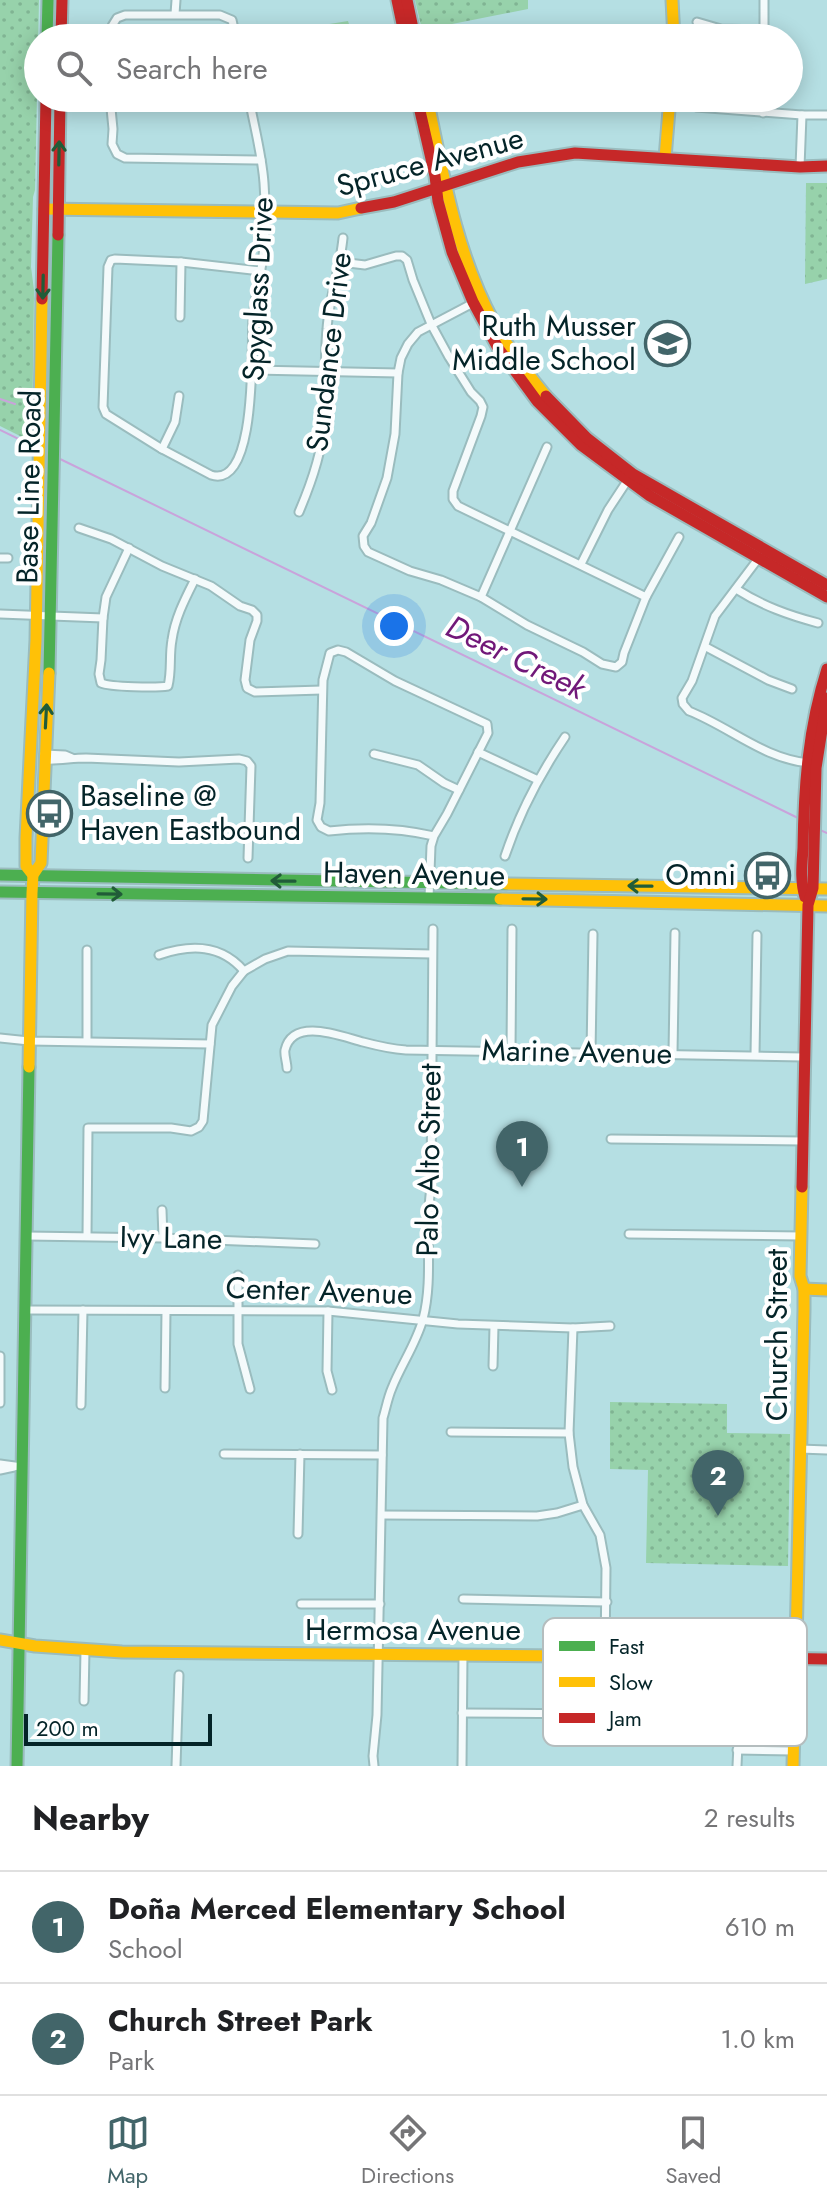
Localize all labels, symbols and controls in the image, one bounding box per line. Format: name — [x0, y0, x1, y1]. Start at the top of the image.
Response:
search box — [24, 24, 803, 112]
icon: search — [52, 46, 96, 90]
text: Search here — [116, 47, 268, 90]
street label: Spruce Avenue — [332, 116, 528, 207]
one-way arrow — [51, 140, 67, 167]
street label: Spyglass Drive — [231, 196, 284, 382]
street label: Sundance Drive — [295, 250, 362, 454]
one-way arrow — [35, 273, 50, 300]
place label: Ruth Musser Middle School — [452, 304, 637, 381]
school or university icon: Ruth Musser Middle School — [643, 319, 691, 367]
street label: Base Line Road — [5, 390, 52, 584]
water label: Deer Creek — [438, 603, 595, 711]
your location — [374, 606, 414, 646]
one-way arrow — [39, 703, 54, 730]
place label: Baseline @ Haven Eastbound — [80, 774, 301, 851]
bus stop icon: Baseline @ Haven Eastbound — [25, 789, 73, 837]
street label: Haven Avenue — [323, 850, 505, 897]
bus stop icon: Omni — [743, 851, 791, 899]
place label: Omni — [665, 853, 736, 896]
one-way arrow — [270, 873, 297, 889]
one-way arrow — [627, 879, 654, 894]
one-way arrow — [96, 886, 123, 902]
one-way arrow — [521, 892, 548, 907]
street label: Marine Avenue — [481, 1028, 673, 1075]
street label: Palo Alto Street — [405, 1062, 452, 1257]
pin: 1 — [496, 1121, 548, 1187]
street label: Ivy Lane — [119, 1215, 223, 1260]
street label: Church Street — [755, 1248, 798, 1421]
street label: Center Avenue — [225, 1266, 413, 1315]
pin: 2 — [692, 1450, 744, 1516]
street label: Hermosa Avenue — [305, 1608, 521, 1651]
legend — [543, 1618, 807, 1746]
text: Fast — [609, 1630, 645, 1662]
text: Slow — [609, 1666, 653, 1698]
text: Jam — [606, 1702, 642, 1734]
scale bar — [24, 1710, 212, 1746]
text: 200 m — [36, 1712, 99, 1744]
text: Nearby — [32, 1794, 149, 1843]
text: 2 results — [704, 1799, 795, 1837]
text: Doña Merced Elementary School — [108, 1887, 566, 1930]
text: 1 — [51, 1908, 65, 1946]
text: 610 m — [725, 1908, 795, 1946]
text: School — [108, 1930, 183, 1968]
text: Church Street Park — [108, 1999, 373, 2042]
text: 2 — [49, 2020, 67, 2058]
text: 1.0 km — [720, 2020, 795, 2058]
text: Park — [108, 2042, 154, 2080]
tab: Map — [106, 2111, 150, 2191]
tab: Directions — [361, 2111, 454, 2191]
tab: Saved — [666, 2111, 721, 2191]

